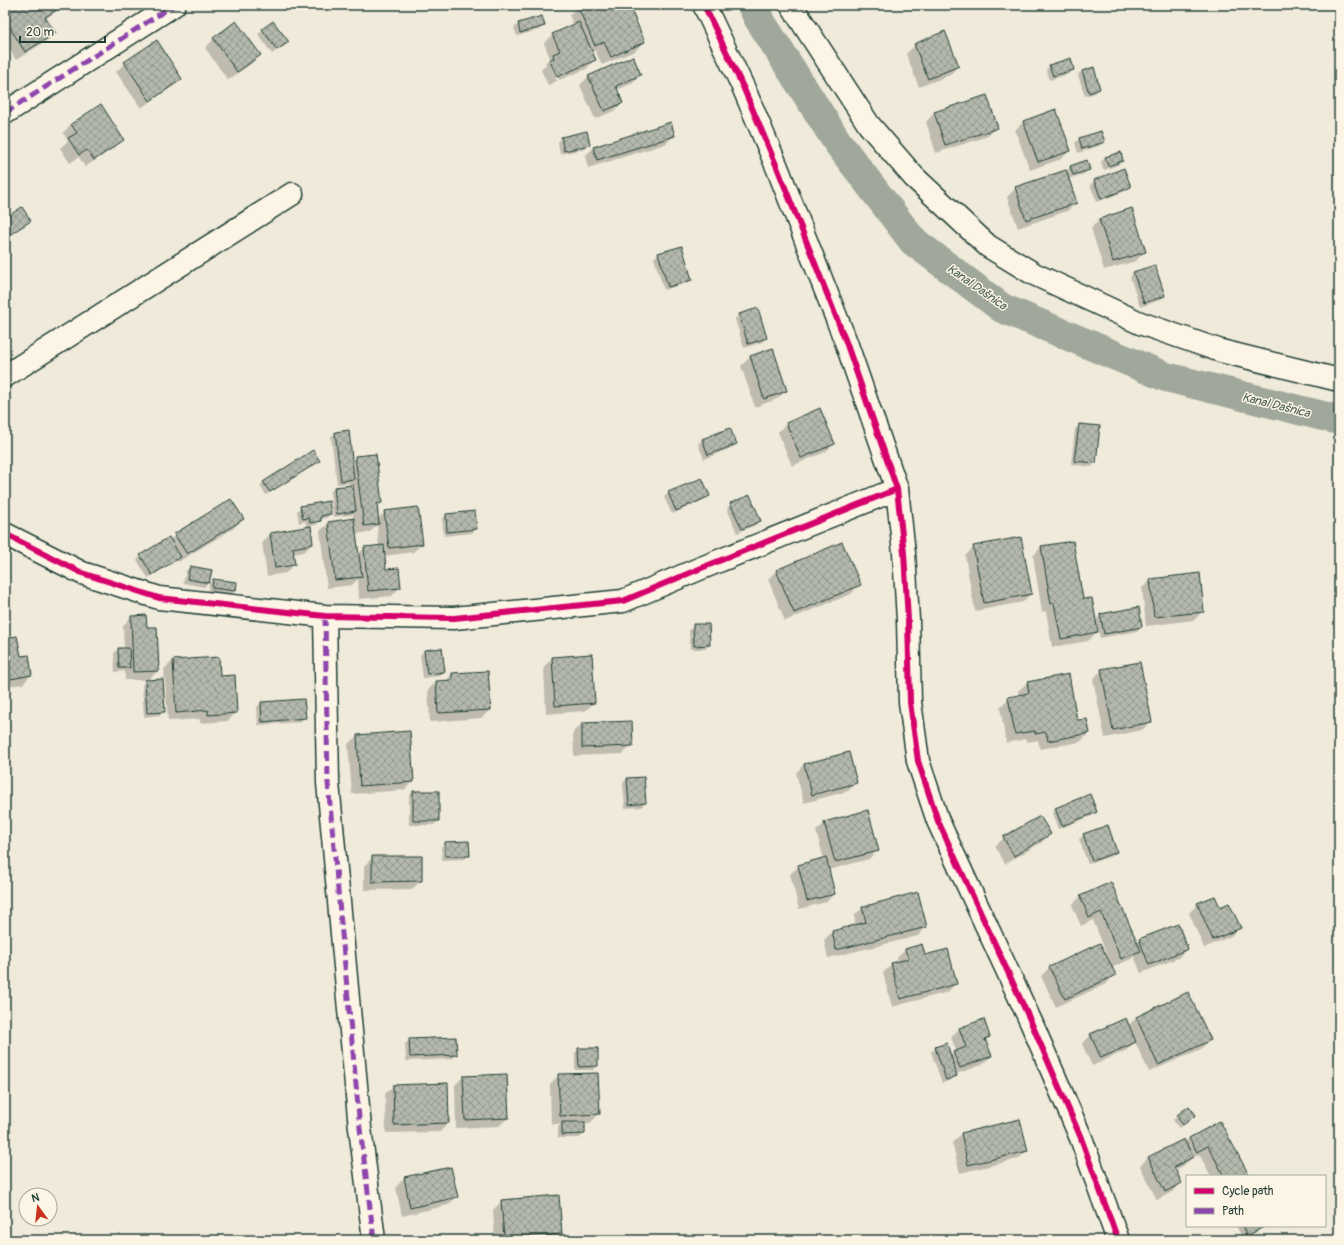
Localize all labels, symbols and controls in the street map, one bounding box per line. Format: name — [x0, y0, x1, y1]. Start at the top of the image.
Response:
scale bar — [20, 18, 105, 44]
text: 20 m — [26, 25, 55, 40]
water label: Kanal Dašnica — [944, 261, 1011, 314]
water label: Kanal Dašnica — [1240, 390, 1313, 421]
legend — [1186, 1175, 1326, 1227]
text: Cycle path — [1222, 1184, 1274, 1199]
north arrow — [18, 1187, 58, 1227]
text: N — [30, 1190, 41, 1205]
text: Path — [1222, 1204, 1244, 1219]

